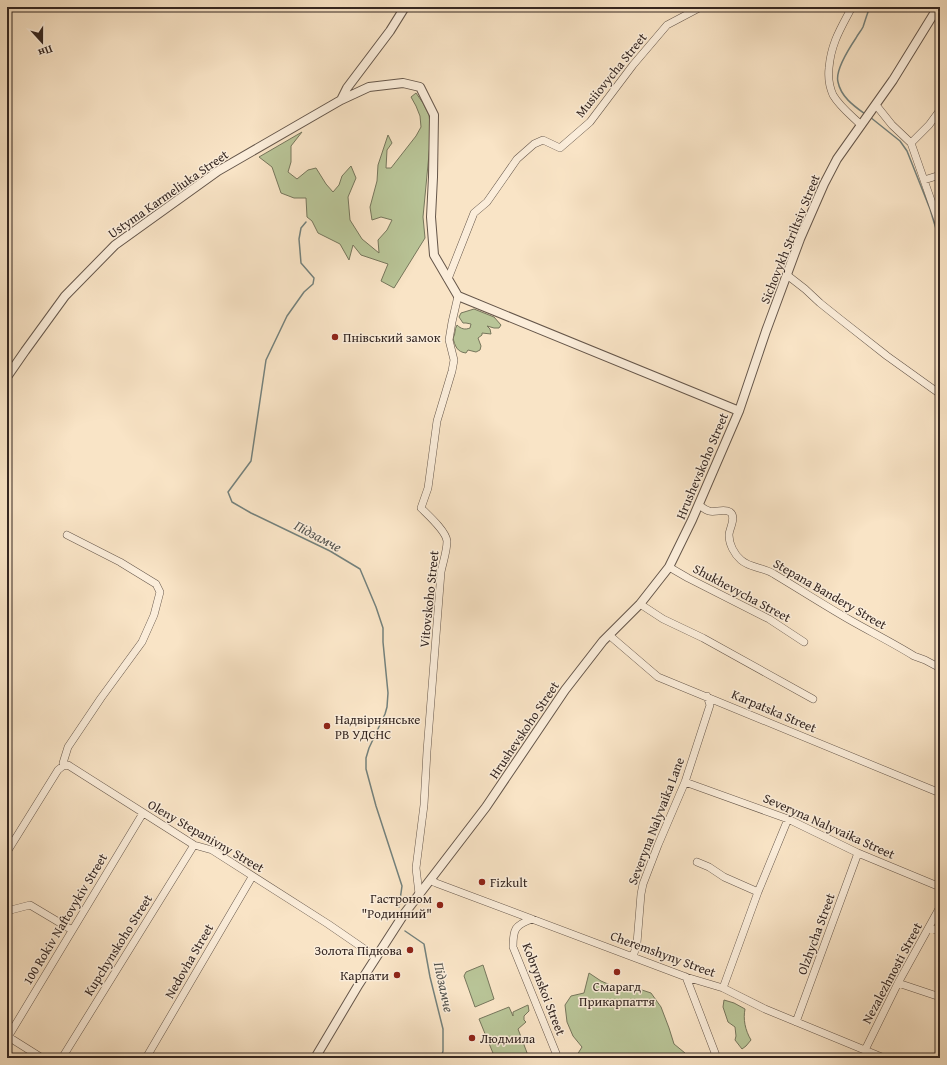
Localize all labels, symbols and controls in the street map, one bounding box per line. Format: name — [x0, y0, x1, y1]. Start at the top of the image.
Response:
north arrow — [22, 22, 62, 62]
street label: Musiiovycha Street — [571, 28, 651, 121]
text: Пн — [36, 41, 55, 61]
street label: Ustyma Karmeliuka Street — [104, 145, 232, 243]
street label: Sichovykh Striltsiv Street — [755, 171, 825, 307]
place label: Пнівський замок — [343, 328, 441, 347]
marker: Пнівський замок — [330, 332, 340, 342]
street label: Hrushevskoho Street — [671, 410, 733, 522]
water label: Підзамче — [291, 515, 345, 557]
street label: Vitovskoho Street — [414, 549, 444, 648]
street label: Stepana Bandery Street — [770, 554, 891, 634]
street label: Shukhevycha Street — [690, 559, 795, 627]
street label: Hrushevskoho Street — [484, 677, 564, 783]
street label: Karpatska Street — [729, 685, 820, 738]
place label: Надвірнянське РВ УДСНС — [335, 710, 420, 744]
marker: Надвірнянське РВ УДСНС — [322, 721, 332, 731]
street label: Severyna Nalyvaika Lane — [623, 755, 689, 887]
street label: Severyna Nalyvaika Street — [760, 788, 898, 864]
street label: Oleny Stepanivny Street — [144, 795, 268, 877]
street label: 100 Rokiv Naftovykiv Street — [18, 849, 112, 988]
place label: Fizkult — [490, 873, 528, 892]
marker: Fizkult — [477, 877, 487, 887]
place label: Гастроном "Родинний" — [362, 889, 432, 923]
street label: Kupchynskoho Street — [79, 890, 157, 999]
street label: Olzhycha Street — [792, 890, 840, 978]
marker: Гастроном "Родинний" — [435, 900, 445, 910]
street label: Nezalezhnosti Street — [857, 919, 927, 1027]
street label: Nedovha Street — [160, 920, 218, 1002]
street label: Cheremshyny Street — [608, 926, 719, 982]
street label: Kobrynskoi Street — [518, 940, 571, 1038]
place label: Золота Підкова — [314, 941, 403, 960]
marker: Золота Підкова — [405, 945, 415, 955]
water label: Підзамче — [429, 960, 459, 1014]
place label: Карпати — [340, 966, 389, 985]
marker: Смарагд Прикарпаття — [612, 967, 622, 977]
marker: Карпати — [392, 970, 402, 980]
place label: Смарагд Прикарпаття — [579, 977, 655, 1011]
place label: Людмила — [480, 1029, 536, 1048]
marker: Людмила — [467, 1033, 477, 1043]

